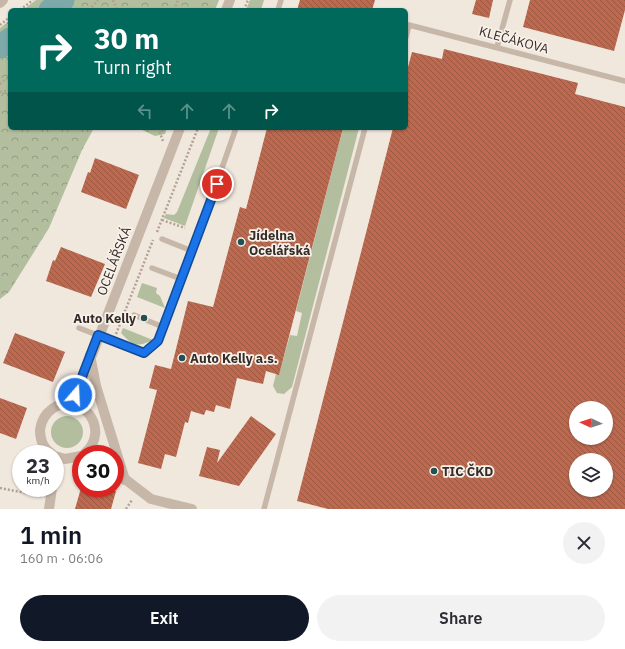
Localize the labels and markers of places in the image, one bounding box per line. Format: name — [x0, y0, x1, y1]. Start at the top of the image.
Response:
pin — [200, 167, 234, 201]
place label: Jídelna Ocelářská — [249, 227, 310, 259]
marker: Jídelna Ocelářská — [236, 237, 246, 247]
place label: Auto Kelly — [73, 310, 136, 327]
marker: Auto Kelly — [139, 313, 149, 323]
place label: Auto Kelly a.s. — [190, 350, 278, 367]
marker: Auto Kelly a.s. — [177, 353, 187, 363]
place label: TIC ČKD — [442, 463, 493, 480]
marker: TIC ČKD — [429, 466, 439, 476]

